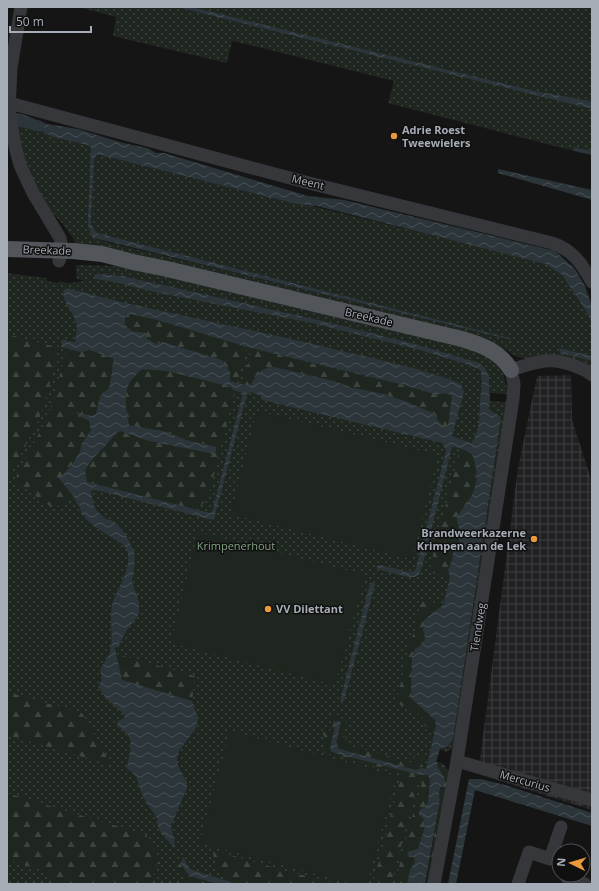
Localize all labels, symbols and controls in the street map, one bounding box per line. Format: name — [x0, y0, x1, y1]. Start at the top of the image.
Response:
scale bar — [10, 8, 91, 34]
text: 50 m — [16, 13, 44, 30]
place label: Adrie Roest Tweewielers — [402, 122, 471, 150]
marker: Adrie Roest Tweewielers — [389, 131, 399, 141]
street label: Meent — [290, 170, 326, 193]
street label: Breekade — [22, 241, 72, 258]
street label: Breekade — [344, 304, 395, 329]
place label: Brandweerkazerne Krimpen aan de Lek — [417, 525, 526, 553]
marker: Brandweerkazerne Krimpen aan de Lek — [529, 534, 539, 544]
park label: Krimpenerhout — [197, 538, 275, 553]
place label: VV Dilettant — [276, 601, 343, 616]
street label: Tiendweg — [466, 601, 489, 652]
marker: VV Dilettant — [263, 604, 273, 614]
street label: Mercurius — [498, 766, 552, 795]
north arrow — [551, 843, 591, 883]
text: N — [553, 857, 568, 867]

